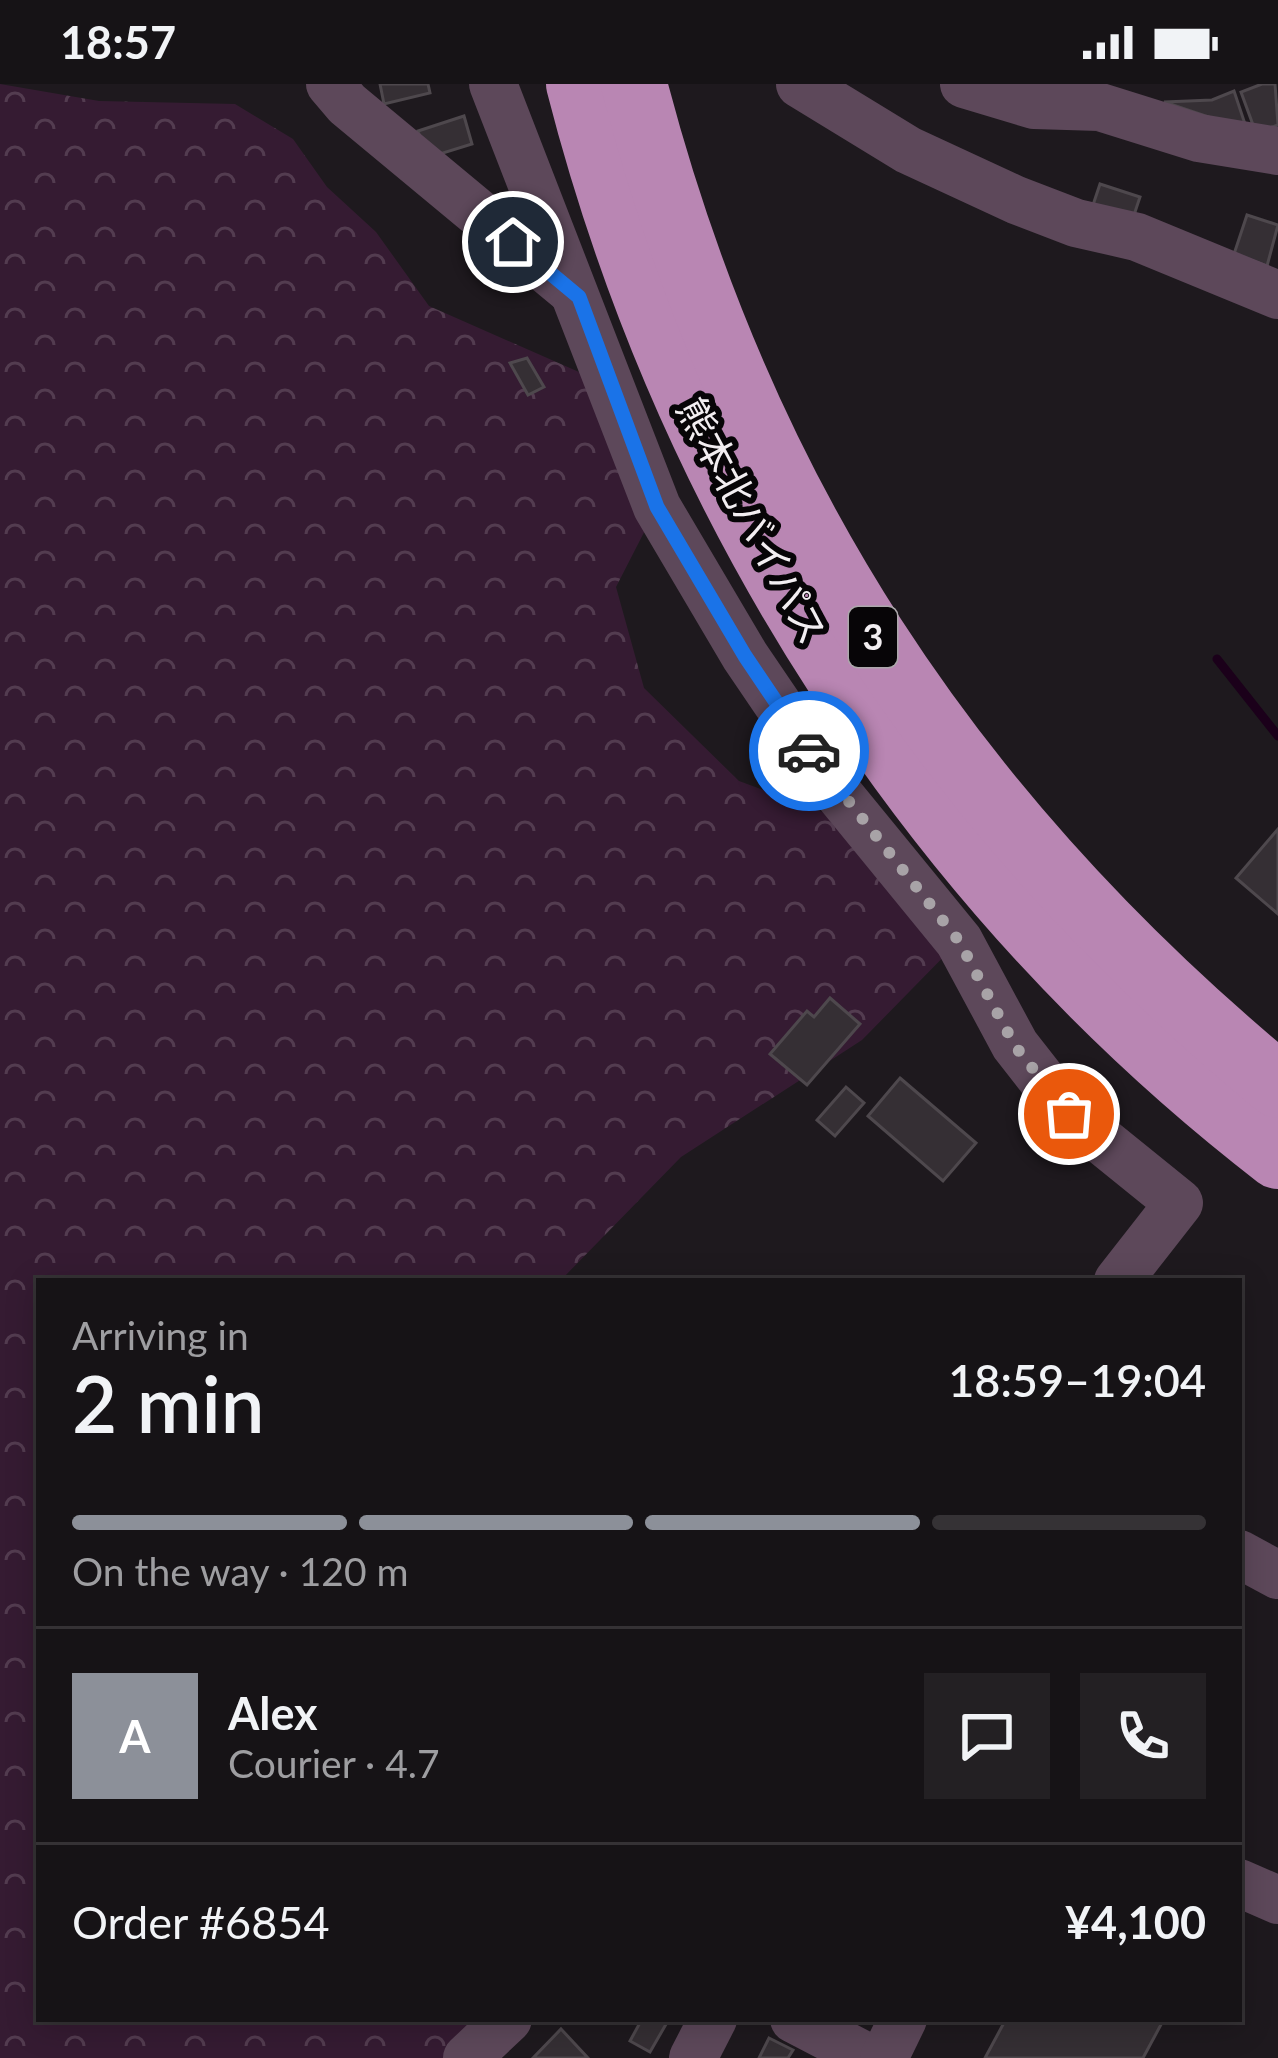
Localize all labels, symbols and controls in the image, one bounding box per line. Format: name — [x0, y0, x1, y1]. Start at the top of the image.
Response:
text: 18:57 — [60, 15, 176, 69]
pin — [462, 191, 564, 293]
icon: home — [480, 209, 546, 275]
street label: 熊本北バイパス — [669, 390, 837, 652]
road number: 3 — [849, 607, 897, 667]
courier — [749, 691, 869, 811]
icon: car — [776, 718, 842, 784]
pin — [1018, 1063, 1120, 1165]
icon: bag — [1036, 1081, 1102, 1147]
text: Arriving in — [72, 1312, 249, 1358]
text: 18:59–19:04 — [948, 1353, 1206, 1407]
text: 2 min — [72, 1356, 265, 1450]
text: On the way · 120 m — [72, 1548, 409, 1594]
button: chat — [924, 1673, 1050, 1799]
button: phone — [1080, 1673, 1206, 1799]
text: Alex — [228, 1686, 318, 1740]
text: A — [119, 1709, 151, 1763]
text: Courier · 4.7 — [228, 1740, 440, 1786]
text: Order #6854 — [72, 1895, 330, 1949]
text: ¥4,100 — [1065, 1895, 1206, 1949]

